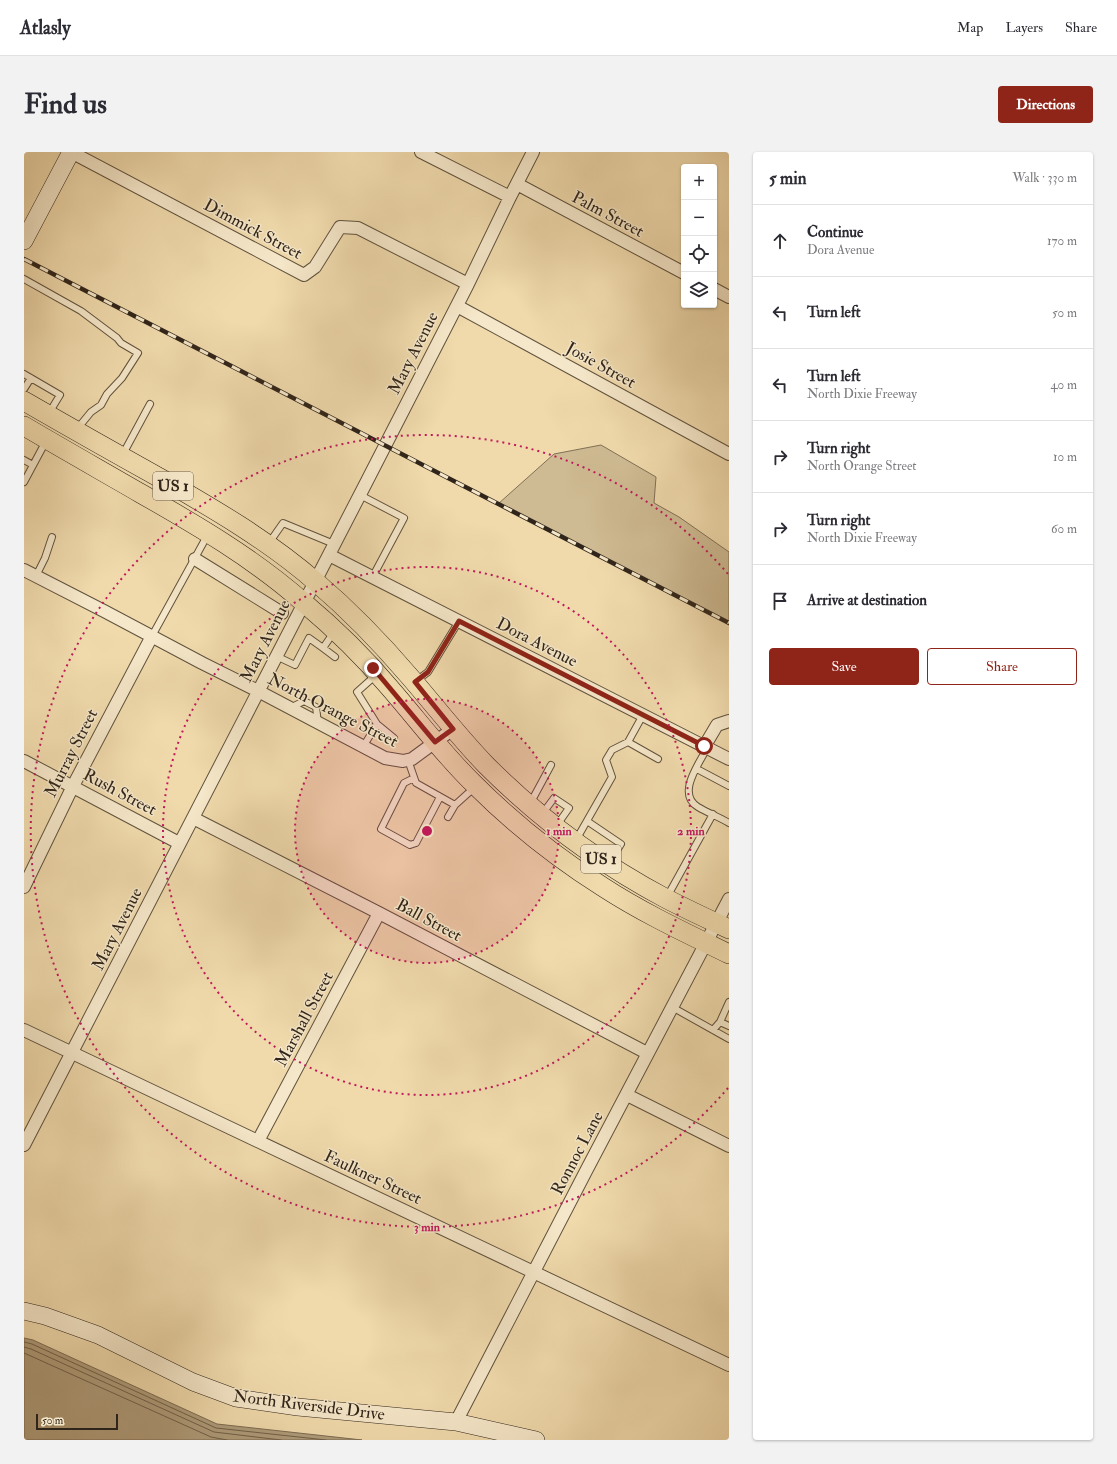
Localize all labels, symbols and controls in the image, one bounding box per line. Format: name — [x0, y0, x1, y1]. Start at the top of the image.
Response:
text: Atlasly — [20, 16, 71, 40]
text: Map — [957, 19, 983, 36]
text: Layers — [1005, 19, 1043, 36]
text: Share — [1065, 19, 1097, 36]
button: Directions — [998, 86, 1093, 123]
text: Find us — [24, 87, 107, 122]
map controls — [681, 164, 717, 308]
button: + — [681, 164, 717, 200]
text: 5 min — [769, 168, 807, 189]
text: Walk · 330 m — [1013, 170, 1077, 186]
street label: Palm Street — [568, 186, 648, 242]
street label: Dimmick Street — [200, 194, 306, 264]
button: − — [681, 200, 717, 236]
text: Continue — [807, 223, 863, 242]
icon: ahead — [769, 230, 791, 252]
text: 170 m — [1047, 233, 1077, 249]
button: locate — [681, 236, 717, 272]
text: Dora Avenue — [807, 242, 874, 258]
button: layers — [681, 272, 717, 308]
icon: left — [769, 302, 791, 324]
text: Turn left — [807, 303, 861, 322]
text: 50 m — [1052, 305, 1077, 321]
street label: Mary Avenue — [383, 308, 444, 398]
street label: Josie Street — [561, 337, 640, 394]
text: Turn left — [807, 367, 861, 386]
icon: left — [769, 374, 791, 396]
text: 40 m — [1051, 377, 1077, 393]
text: North Dixie Freeway — [807, 386, 917, 402]
text: Turn right — [807, 439, 870, 458]
icon: right — [769, 446, 791, 468]
text: 10 m — [1053, 449, 1077, 465]
text: North Orange Street — [807, 458, 917, 474]
road number: US 1 — [153, 472, 193, 500]
text: Turn right — [807, 511, 870, 530]
icon: right — [769, 518, 791, 540]
text: 60 m — [1051, 521, 1077, 537]
text: North Dixie Freeway — [807, 530, 917, 546]
icon: arrive — [769, 590, 791, 612]
text: Arrive at destination — [807, 591, 927, 610]
street label: Mary Avenue — [235, 596, 296, 686]
street label: Dora Avenue — [493, 613, 581, 671]
button: Save — [769, 648, 919, 685]
button: Share — [927, 648, 1077, 685]
route end — [364, 659, 382, 677]
street label: North Orange Street — [264, 668, 402, 752]
street label: Murray Street — [40, 705, 103, 801]
route start — [695, 737, 713, 755]
street label: Rush Street — [80, 764, 161, 820]
centre of rings — [420, 824, 434, 838]
text: 1 min — [546, 824, 573, 839]
text: 2 min — [677, 824, 705, 839]
road number: US 1 — [581, 845, 621, 873]
street label: Mary Avenue — [87, 884, 148, 974]
street label: Ball Street — [393, 894, 466, 946]
street label: Marshall Street — [270, 967, 338, 1070]
street label: Ronnoc Lane — [546, 1108, 608, 1198]
street label: Faulkner Street — [321, 1145, 426, 1209]
text: 3 min — [414, 1220, 441, 1235]
street label: North Riverside Drive — [232, 1385, 386, 1425]
scale bar — [36, 1412, 118, 1431]
text: 50 m — [42, 1414, 63, 1427]

